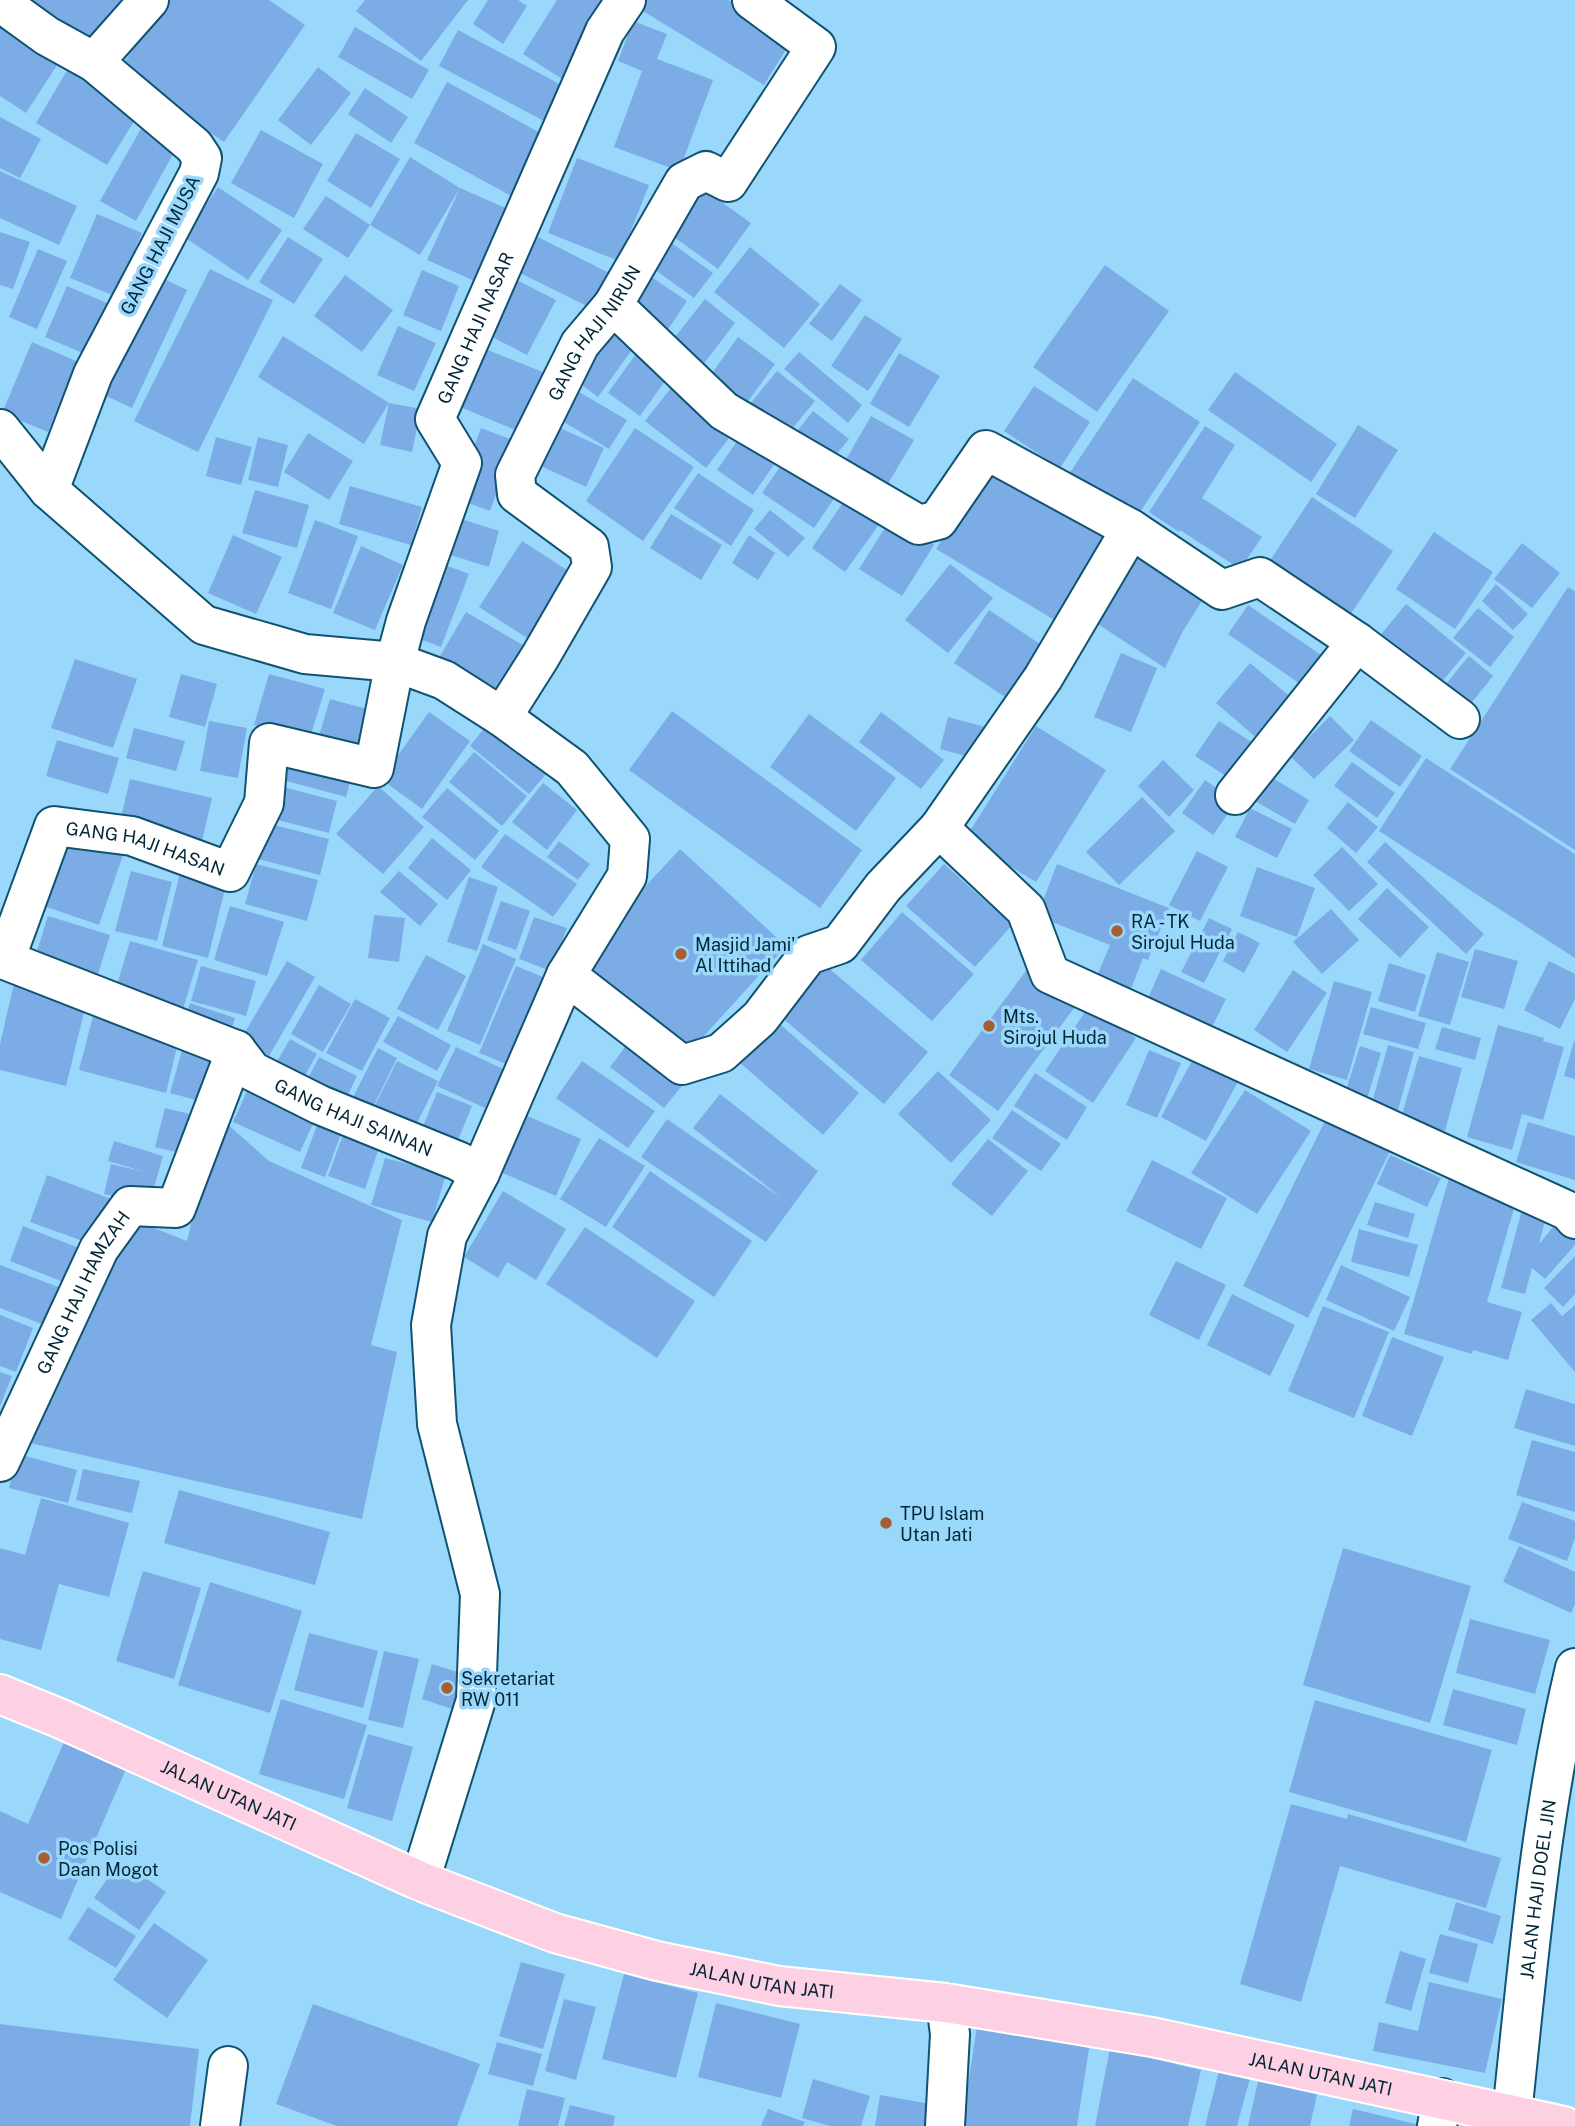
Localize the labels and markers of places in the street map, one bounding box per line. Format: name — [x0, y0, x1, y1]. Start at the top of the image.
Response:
place label: RA - TK Sirojul Huda — [1131, 911, 1235, 953]
marker: RA - TK Sirojul Huda — [1109, 923, 1125, 939]
place label: Masjid Jami' Al Ittihad — [695, 934, 796, 976]
marker: Masjid Jami' Al Ittihad — [673, 946, 689, 962]
place label: Mts. Sirojul Huda — [1003, 1006, 1107, 1048]
marker: Mts. Sirojul Huda — [981, 1018, 997, 1034]
place label: TPU Islam Utan Jati — [900, 1503, 984, 1545]
marker: TPU Islam Utan Jati — [878, 1515, 894, 1531]
place label: Sekretariat RW 011 — [461, 1668, 555, 1710]
marker: Sekretariat RW 011 — [439, 1680, 455, 1696]
place label: Pos Polisi Daan Mogot — [58, 1838, 159, 1880]
marker: Pos Polisi Daan Mogot — [36, 1850, 52, 1866]

